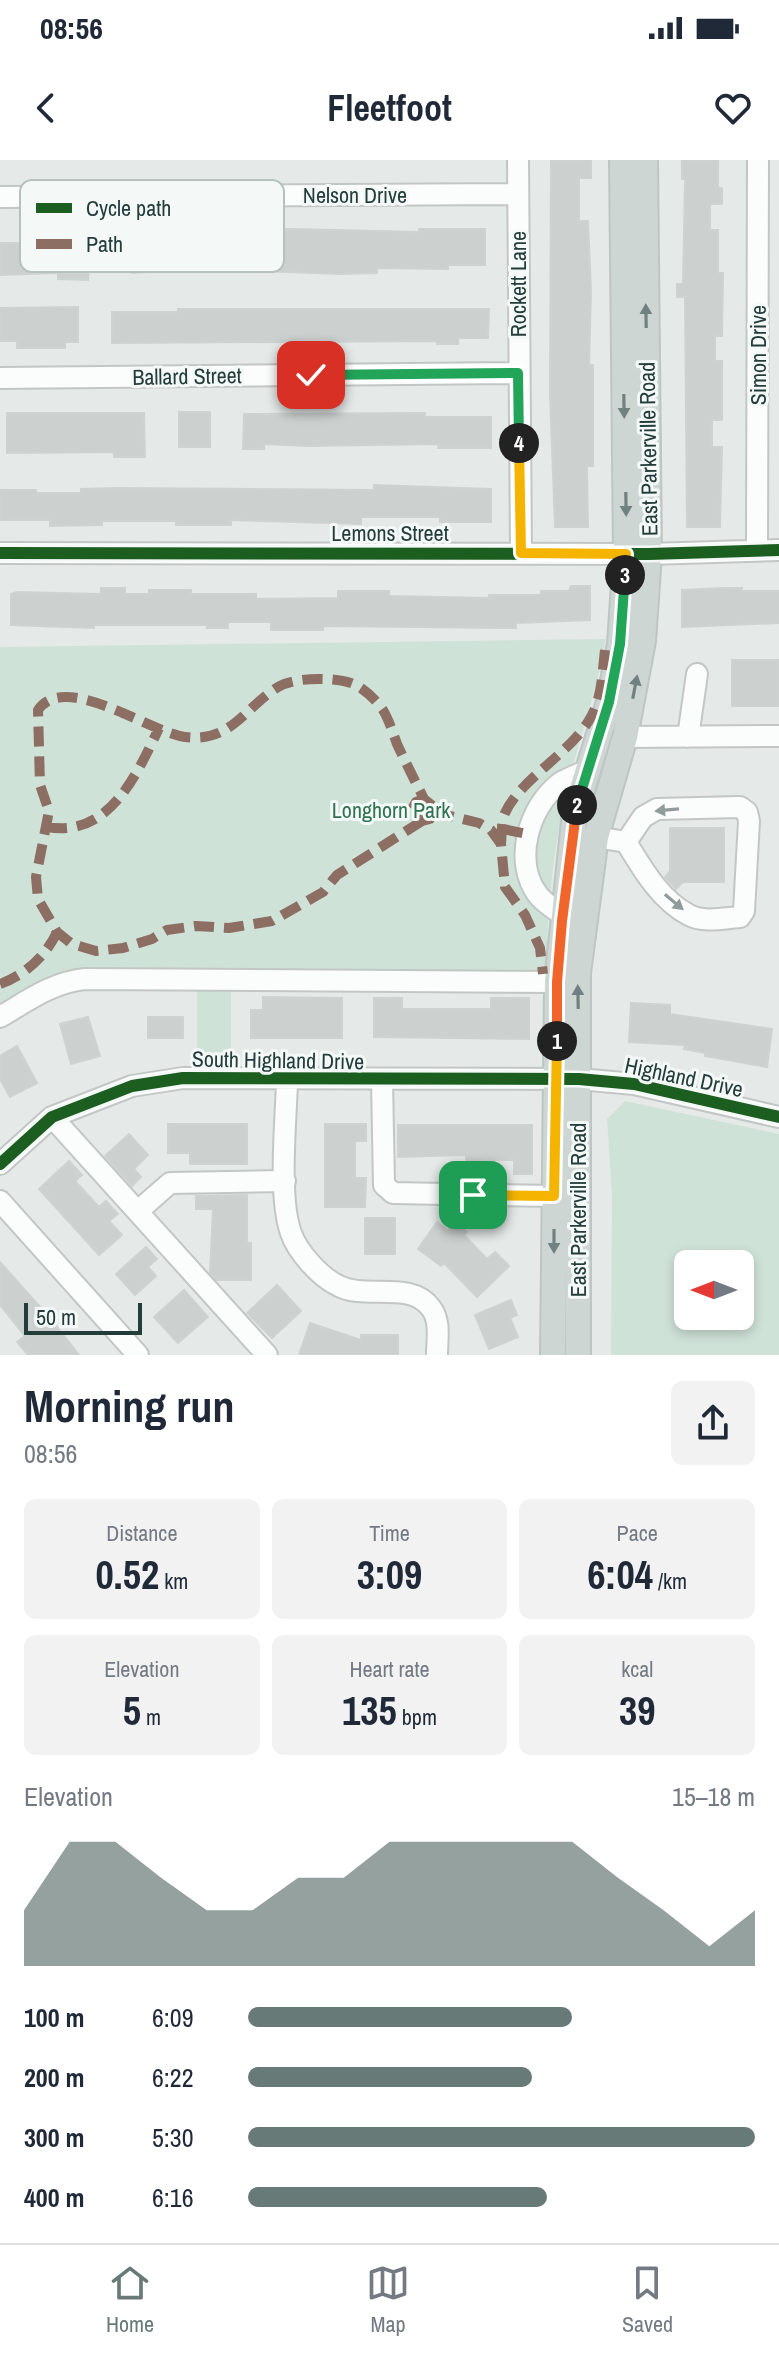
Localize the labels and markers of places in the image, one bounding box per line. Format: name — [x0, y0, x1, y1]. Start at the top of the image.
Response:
pin — [277, 341, 345, 409]
pin: 4 — [499, 423, 539, 463]
pin: 3 — [605, 555, 645, 595]
pin: 2 — [557, 785, 597, 825]
pin: 1 — [537, 1021, 577, 1061]
pin — [439, 1161, 507, 1229]

